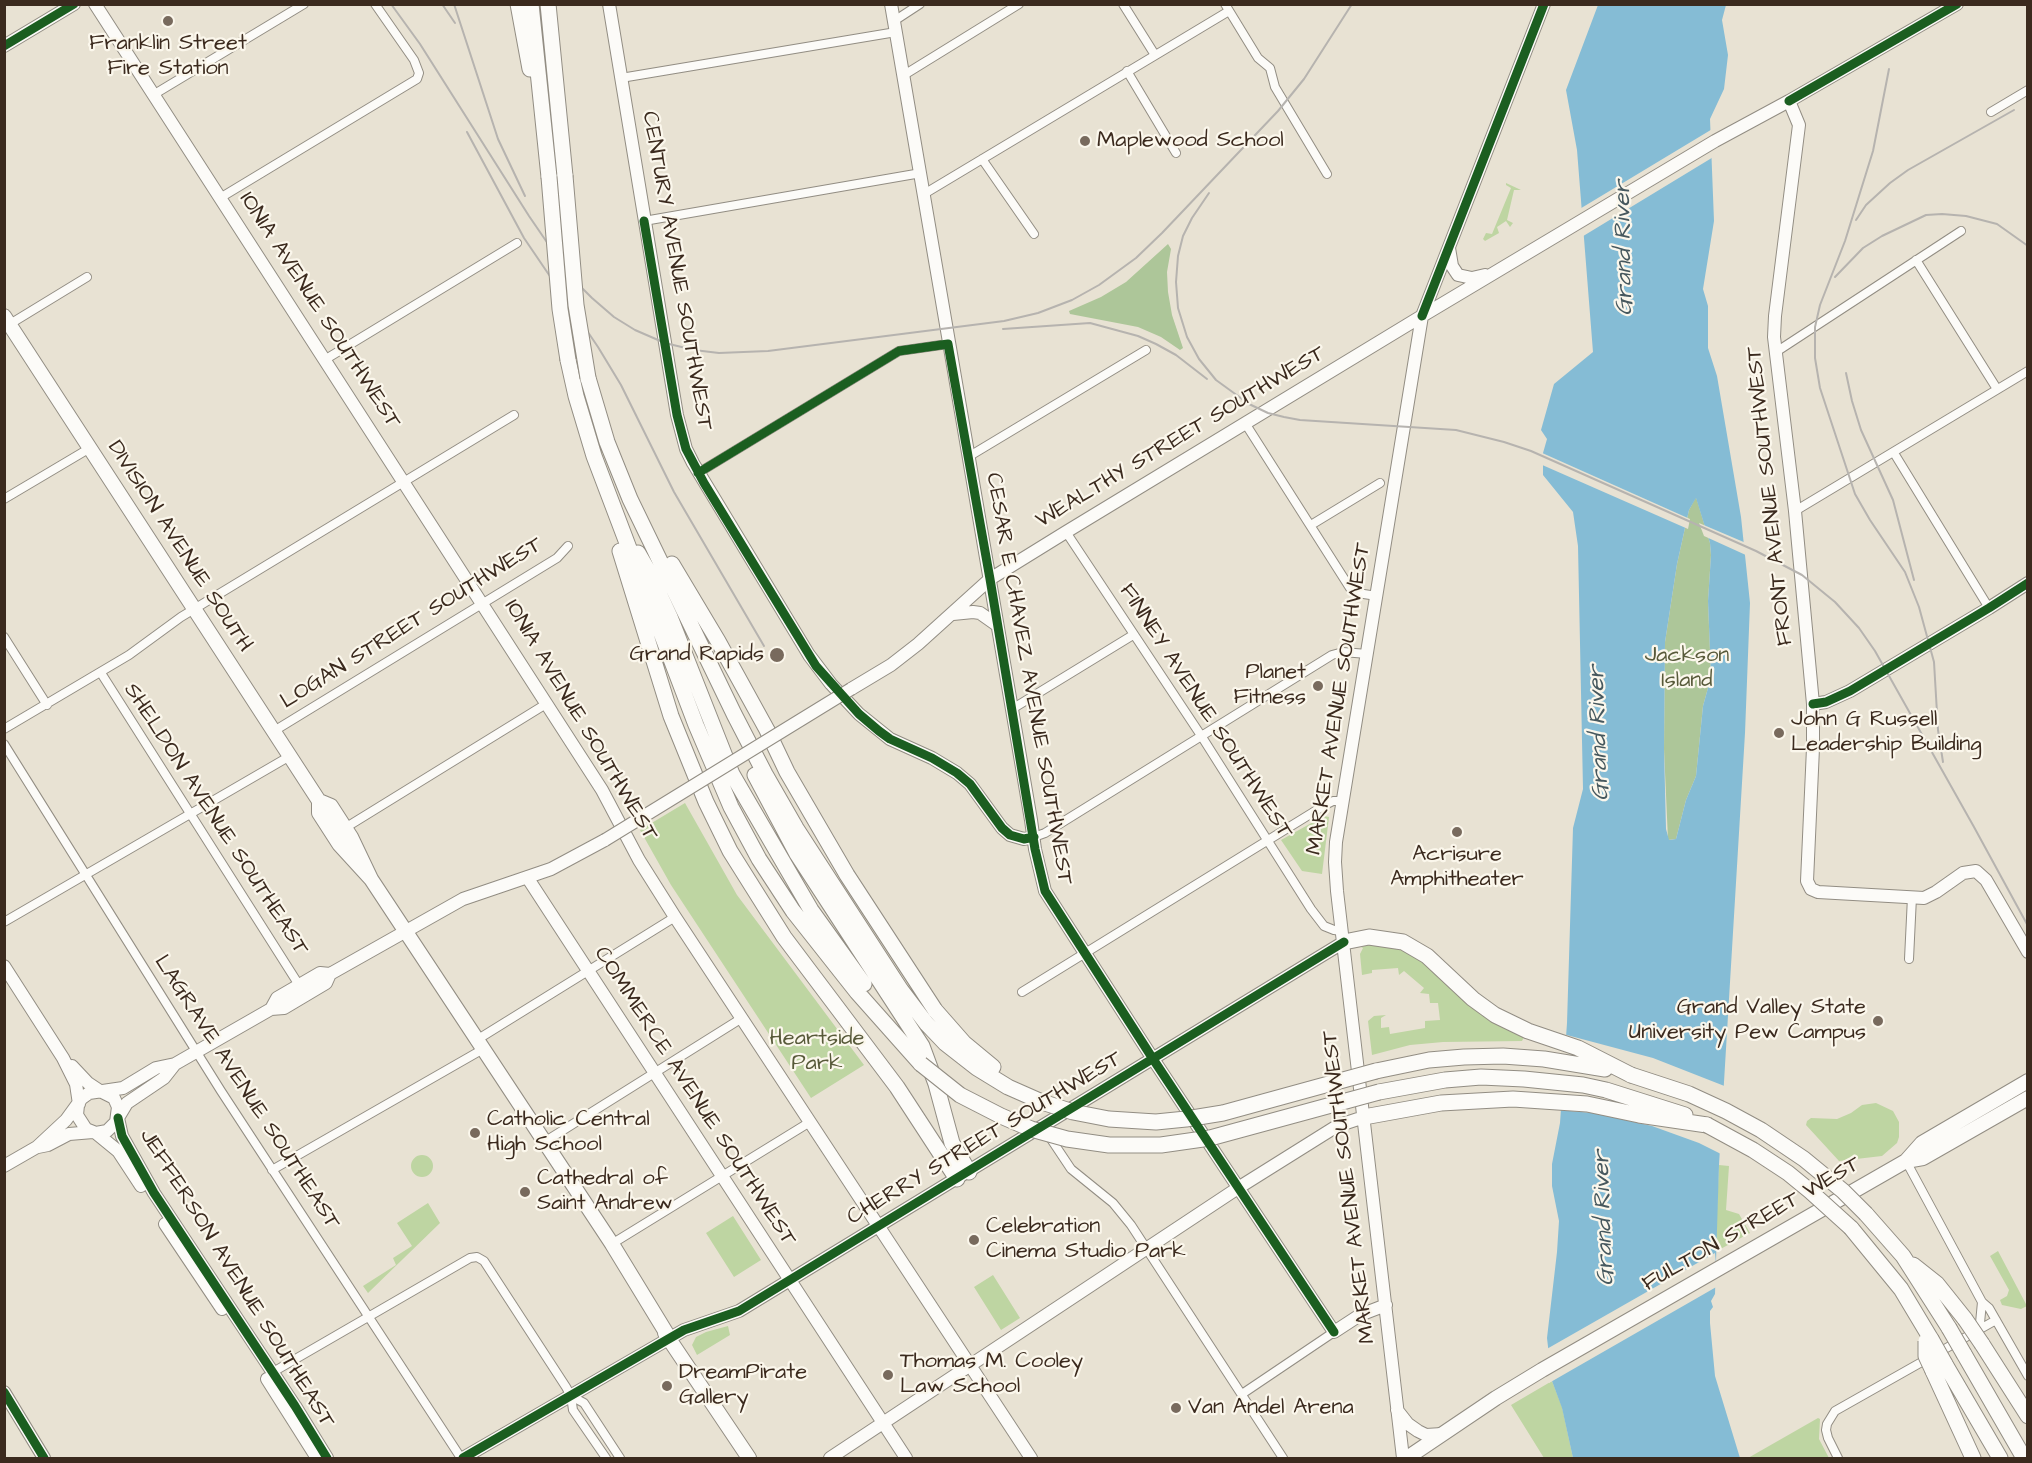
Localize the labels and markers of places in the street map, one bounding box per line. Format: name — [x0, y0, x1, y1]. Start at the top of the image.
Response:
marker: Franklin Street Fire Station — [161, 14, 175, 28]
place label: Franklin Street Fire Station — [89, 31, 247, 82]
place label: Maplewood School — [1097, 128, 1284, 154]
marker: Maplewood School — [1078, 134, 1092, 148]
place label: Grand Rapids — [630, 642, 764, 668]
marker: Grand Rapids — [768, 646, 786, 664]
place label: Planet Fitness — [1234, 660, 1306, 712]
marker: Planet Fitness — [1311, 679, 1325, 693]
place label: John G Russell Leadership Building — [1791, 707, 1982, 758]
marker: John G Russell Leadership Building — [1772, 726, 1786, 740]
marker: Acrisure Amphitheater — [1450, 825, 1464, 839]
place label: Acrisure Amphitheater — [1390, 842, 1524, 894]
place label: Grand Valley State University Pew Campus — [1629, 995, 1866, 1046]
marker: Grand Valley State University Pew Campus — [1871, 1014, 1885, 1028]
place label: Catholic Central High School — [487, 1107, 650, 1158]
marker: Catholic Central High School — [468, 1126, 482, 1140]
place label: Cathedral of Saint Andrew — [537, 1166, 673, 1218]
marker: Cathedral of Saint Andrew — [518, 1185, 532, 1199]
place label: Celebration Cinema Studio Park — [986, 1214, 1186, 1266]
marker: Celebration Cinema Studio Park — [967, 1233, 981, 1247]
place label: Thomas M. Cooley Law School — [900, 1349, 1083, 1400]
place label: DreamPirate Gallery — [679, 1360, 807, 1412]
marker: Thomas M. Cooley Law School — [881, 1368, 895, 1382]
marker: DreamPirate Gallery — [660, 1379, 674, 1393]
place label: Van Andel Arena — [1188, 1395, 1354, 1421]
marker: Van Andel Arena — [1169, 1401, 1183, 1415]

